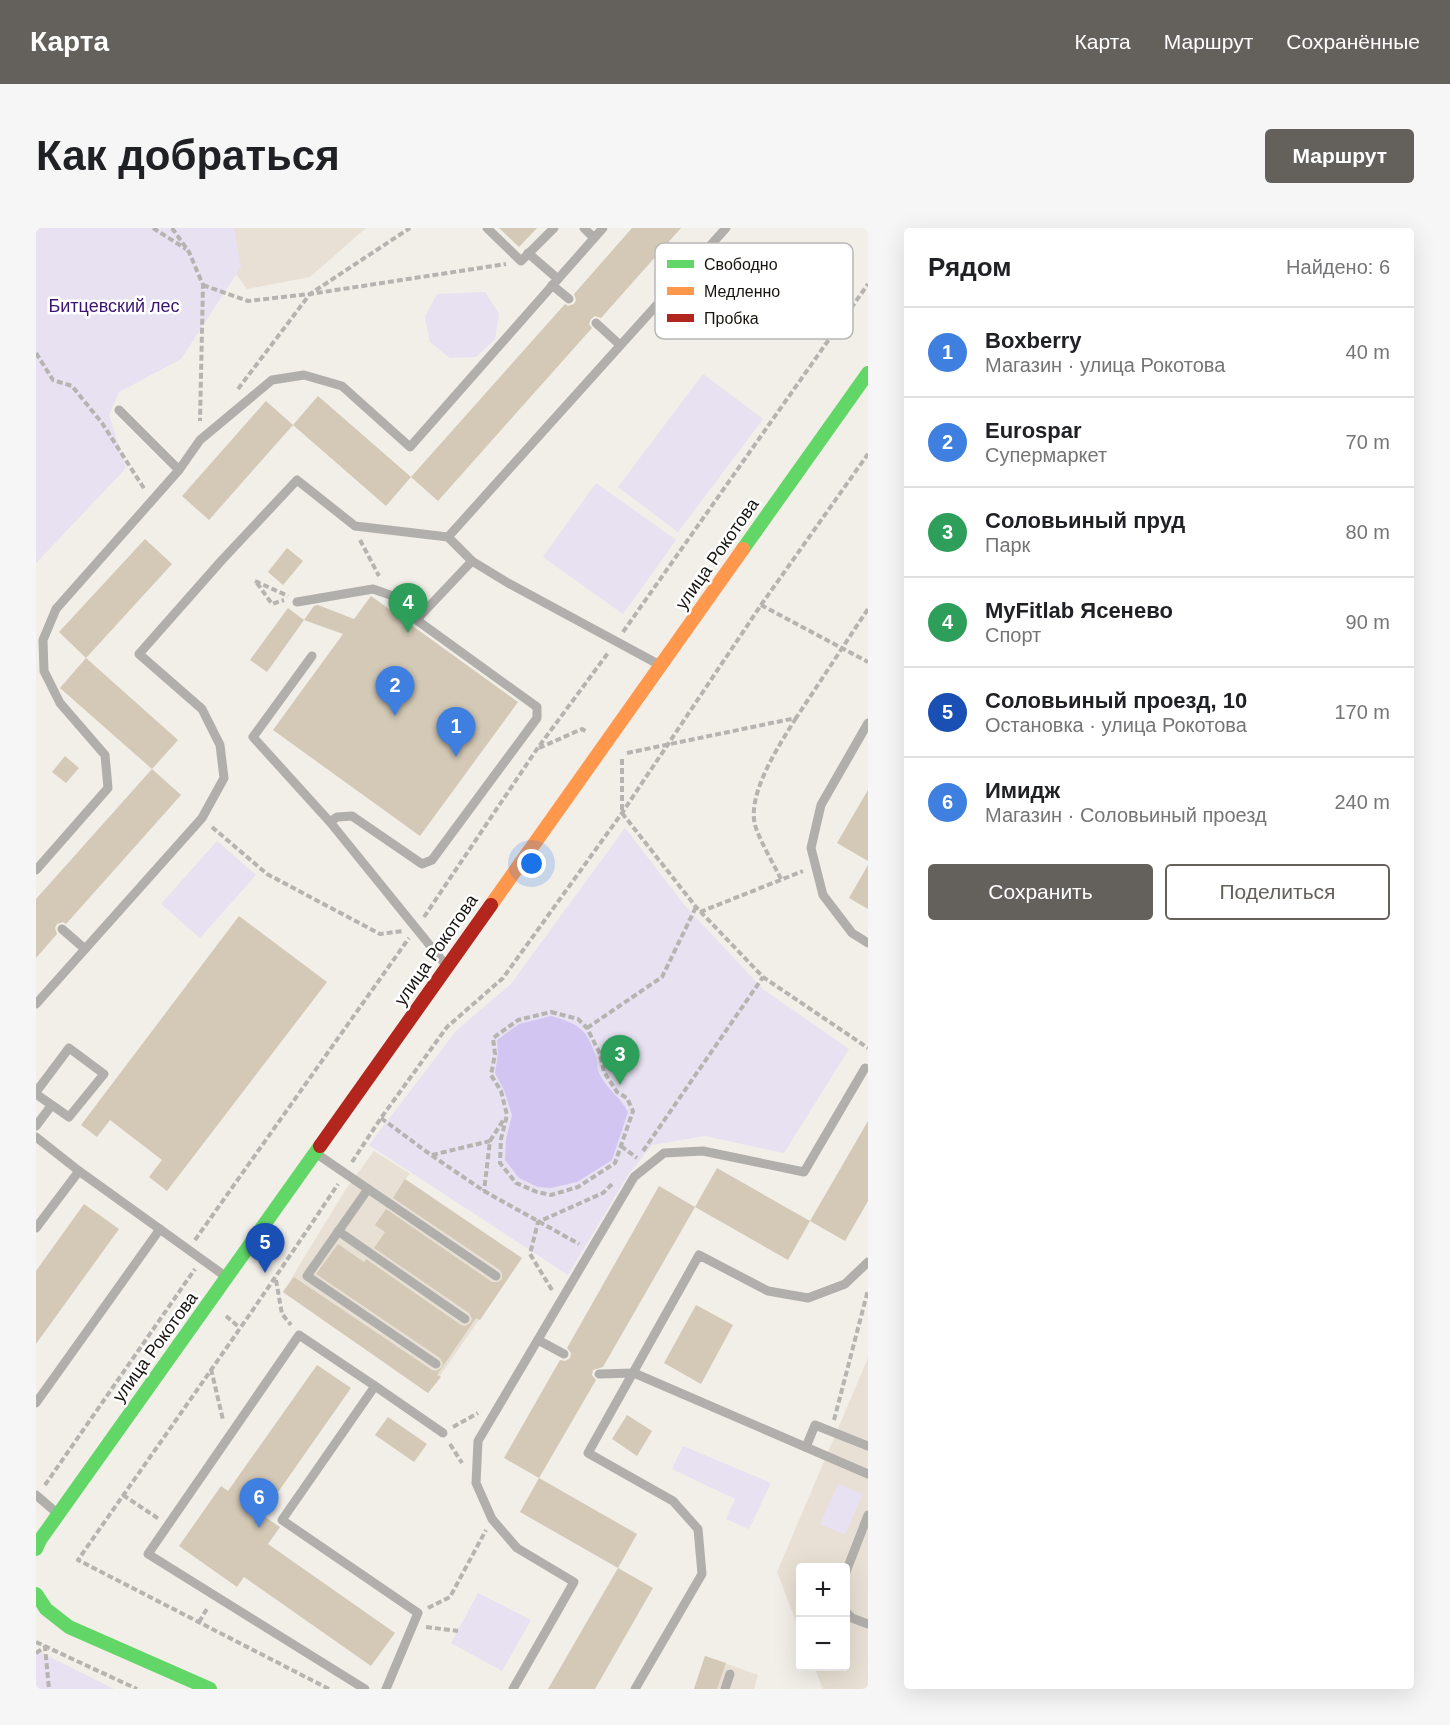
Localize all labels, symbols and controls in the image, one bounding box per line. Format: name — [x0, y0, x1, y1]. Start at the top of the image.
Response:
text: Карта — [30, 26, 109, 57]
text: Карта — [1075, 30, 1131, 53]
text: Маршрут — [1164, 30, 1253, 53]
text: Сохранённые — [1286, 30, 1420, 53]
button: Маршрут — [1265, 129, 1414, 183]
text: Как добраться — [36, 132, 340, 179]
legend — [655, 243, 853, 339]
text: Рядом — [928, 252, 1011, 282]
text: Свободно — [704, 256, 778, 273]
text: Найдено: 6 — [1286, 256, 1390, 278]
text: Медленно — [704, 283, 780, 300]
park label: Битцевский лес — [48, 296, 180, 316]
text: Пробка — [704, 310, 759, 327]
text: Boxberry — [985, 328, 1082, 353]
text: 1 — [942, 341, 953, 363]
text: 40 m — [1346, 341, 1390, 363]
text: Магазин · улица Рокотова — [985, 354, 1225, 376]
text: Eurospar — [985, 418, 1082, 443]
text: 2 — [942, 431, 953, 453]
text: 70 m — [1346, 431, 1390, 453]
text: Супермаркет — [985, 444, 1107, 466]
street label: улица Рокотова — [671, 494, 763, 613]
text: Соловьиный пруд — [985, 508, 1185, 533]
text: 3 — [942, 521, 953, 543]
text: 80 m — [1346, 521, 1390, 543]
text: Парк — [985, 534, 1030, 556]
pin: 4 — [388, 584, 428, 633]
text: MyFitlab Ясенево — [985, 598, 1173, 623]
text: 4 — [942, 611, 953, 633]
text: 90 m — [1346, 611, 1390, 633]
text: Спорт — [985, 624, 1041, 646]
pin: 2 — [376, 666, 414, 716]
text: Соловьиный проезд, 10 — [985, 688, 1247, 713]
text: 5 — [942, 701, 953, 723]
text: 170 m — [1334, 701, 1390, 723]
pin: 1 — [436, 708, 476, 757]
text: Остановка · улица Рокотова — [985, 714, 1247, 736]
text: Имидж — [985, 778, 1060, 803]
text: 6 — [942, 791, 953, 813]
text: 240 m — [1334, 791, 1390, 813]
text: Магазин · Соловьиный проезд — [985, 804, 1267, 826]
your location — [517, 849, 546, 878]
button: Сохранить — [928, 864, 1153, 920]
button: Поделиться — [1165, 864, 1390, 920]
street label: улица Рокотова — [390, 890, 482, 1009]
pin: 3 — [600, 1036, 640, 1085]
pin: 5 — [246, 1224, 284, 1273]
street label: улица Рокотова — [108, 1287, 202, 1406]
pin: 6 — [240, 1478, 278, 1528]
map controls — [796, 1563, 850, 1671]
button: + — [796, 1563, 850, 1617]
button: − — [796, 1617, 850, 1671]

